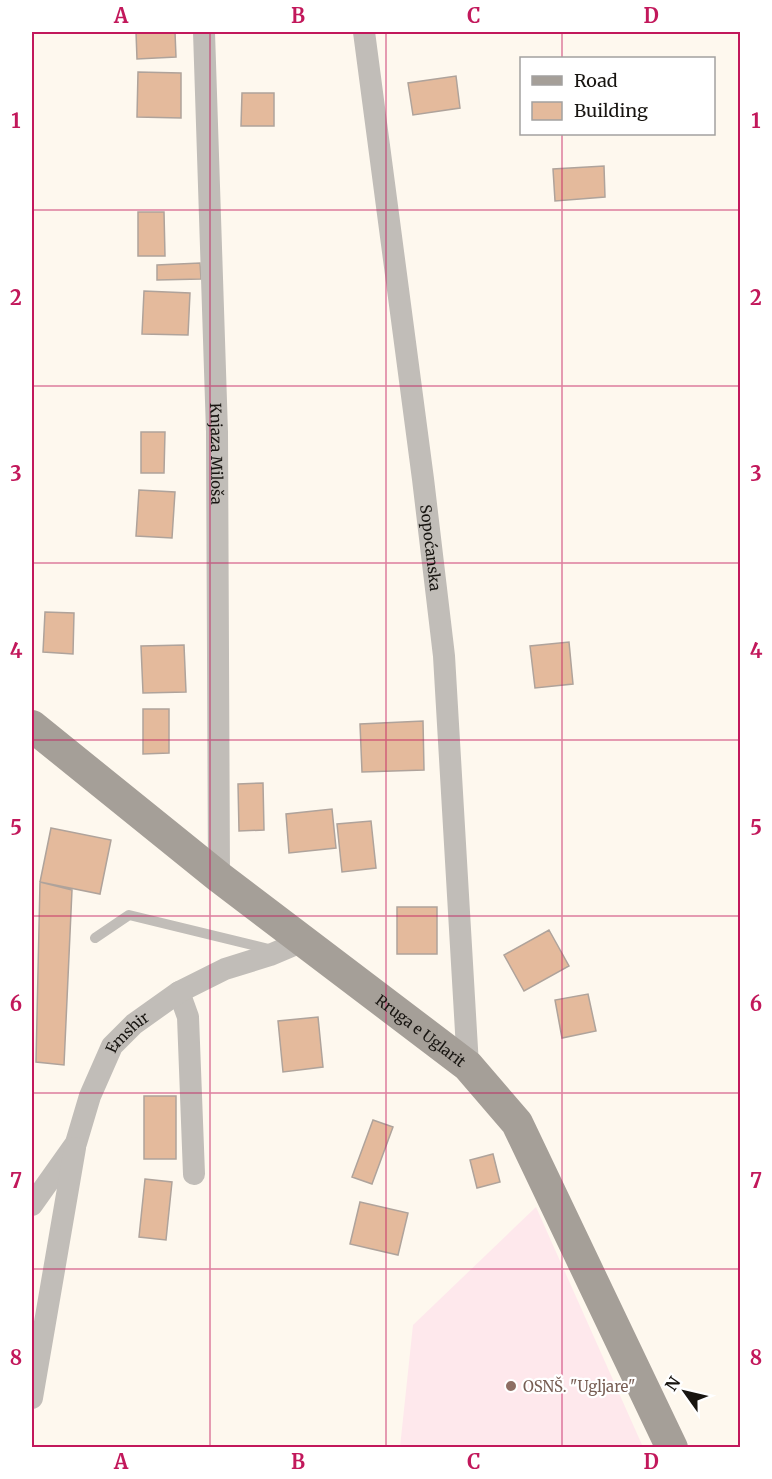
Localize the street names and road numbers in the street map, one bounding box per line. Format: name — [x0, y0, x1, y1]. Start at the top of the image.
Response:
street label: Knjaza Miloša — [207, 403, 227, 505]
street label: Sopoćanska — [417, 503, 446, 592]
street label: Rruga e Uglarit — [372, 990, 470, 1071]
street label: Emshir — [101, 1007, 153, 1056]

